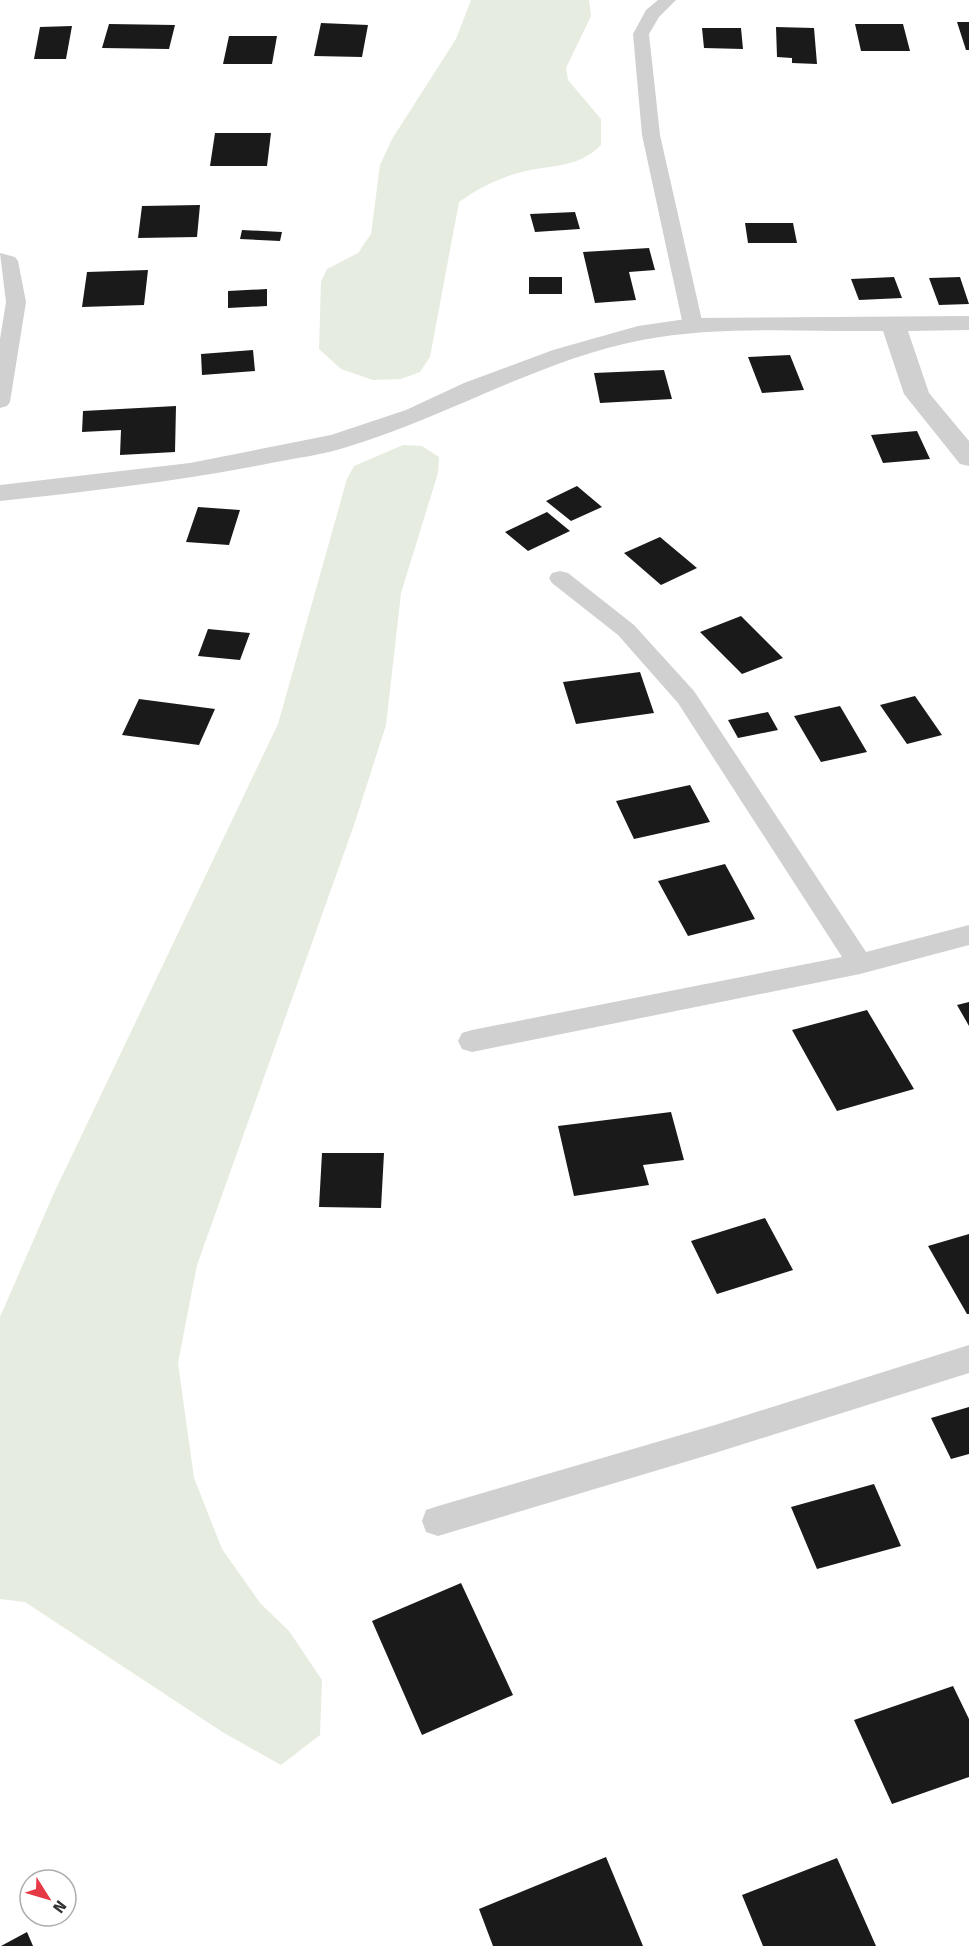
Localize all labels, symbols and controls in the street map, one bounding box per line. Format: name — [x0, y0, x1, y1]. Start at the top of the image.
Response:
north arrow — [18, 1868, 78, 1928]
text: N — [49, 1897, 70, 1917]

